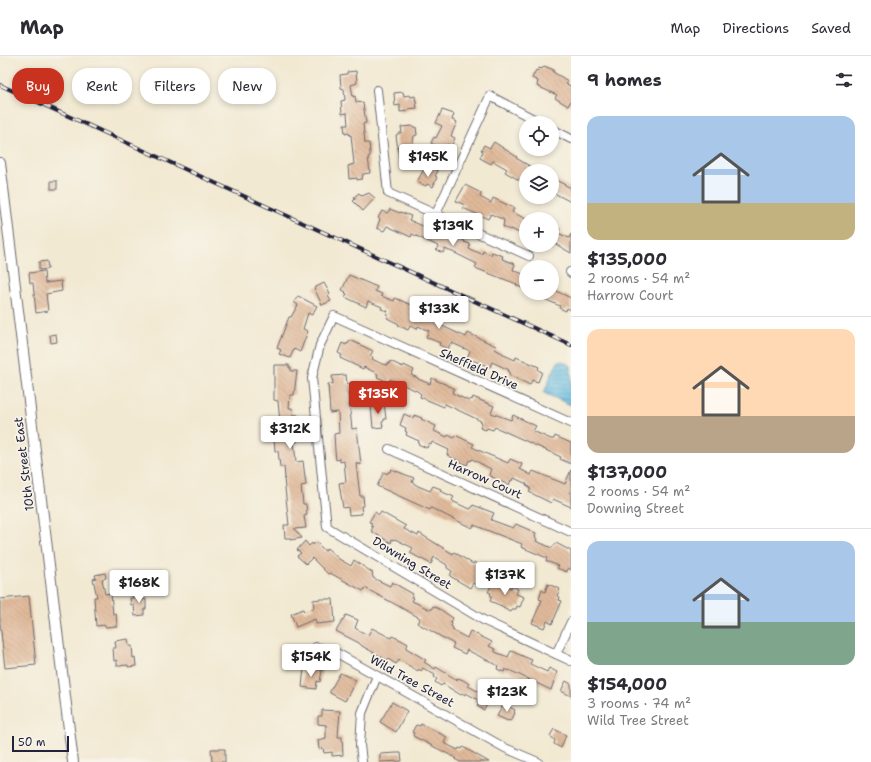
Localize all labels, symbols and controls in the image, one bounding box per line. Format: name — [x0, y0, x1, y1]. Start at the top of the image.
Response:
text: Map — [20, 15, 64, 40]
text: Map — [671, 19, 701, 37]
text: Directions — [723, 19, 789, 37]
text: Saved — [811, 19, 851, 37]
chip: Buy — [12, 68, 64, 104]
chip: Rent — [72, 68, 132, 104]
chip: Filters — [140, 68, 210, 104]
chip: New — [218, 68, 276, 104]
text: 9 homes — [587, 69, 662, 91]
icon: filters — [833, 69, 855, 91]
map controls — [519, 116, 559, 300]
button: locate — [519, 116, 559, 156]
icon: home — [685, 142, 757, 214]
pin: $145K — [400, 144, 456, 178]
text: $145K — [408, 148, 448, 165]
button: layers — [519, 164, 559, 204]
button: + — [519, 212, 559, 252]
pin: $139K — [425, 213, 481, 247]
text: $139K — [433, 217, 473, 234]
text: $135,000 — [587, 248, 667, 270]
button: − — [519, 260, 559, 300]
text: 2 rooms · 54 m² — [587, 270, 690, 287]
text: Harrow Court — [587, 287, 673, 304]
pin: $133K — [411, 296, 467, 330]
text: $133K — [419, 300, 459, 317]
street label: Sheffield Drive — [437, 345, 521, 394]
icon: home — [685, 355, 757, 427]
pin: $135K — [350, 381, 406, 415]
text: $135K — [358, 385, 398, 402]
street label: 10th Street East — [10, 416, 38, 512]
pin: $312K — [262, 416, 318, 450]
text: $312K — [270, 420, 310, 437]
street label: Harrow Court — [445, 455, 525, 503]
text: $137,000 — [587, 461, 667, 483]
text: 2 rooms · 54 m² — [587, 483, 690, 500]
text: Downing Street — [587, 500, 684, 517]
street label: Downing Street — [369, 533, 455, 593]
pin: $137K — [477, 562, 533, 596]
text: $137K — [485, 566, 525, 583]
icon: home — [685, 567, 757, 639]
pin: $168K — [111, 570, 167, 604]
text: $168K — [118, 574, 160, 591]
pin: $154K — [283, 644, 339, 678]
text: $154K — [291, 648, 331, 665]
street label: Wild Tree Street — [367, 651, 457, 711]
text: $154,000 — [587, 673, 667, 695]
pin: $123K — [479, 679, 535, 713]
text: $123K — [487, 683, 527, 700]
text: 3 rooms · 74 m² — [587, 695, 691, 712]
text: Wild Tree Street — [587, 712, 689, 729]
scale bar — [12, 734, 69, 753]
text: 50 m — [18, 735, 46, 750]

